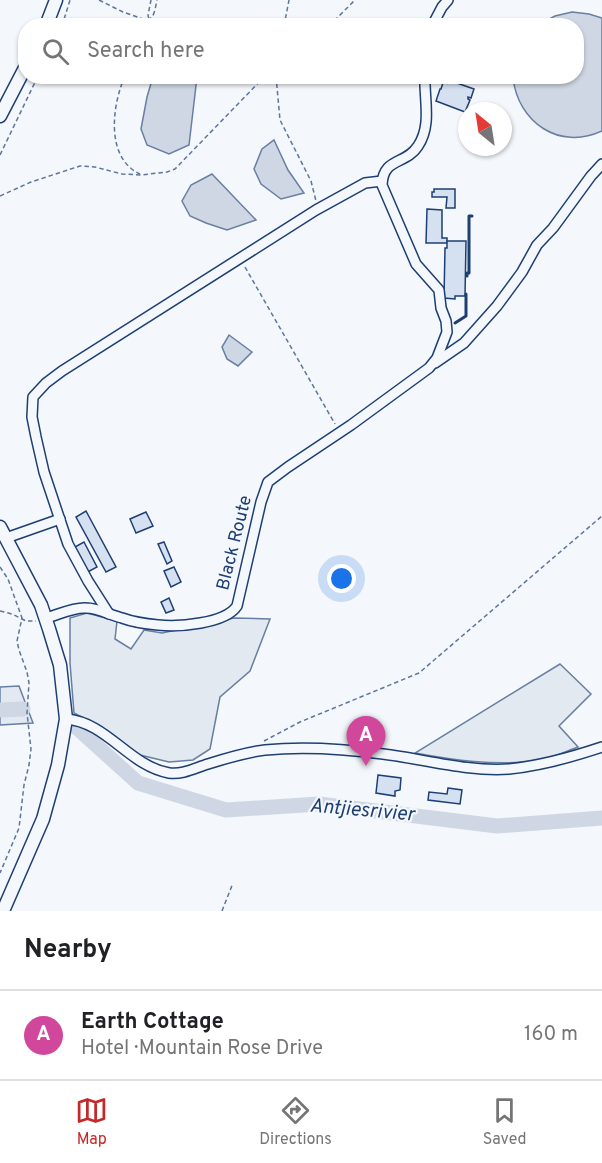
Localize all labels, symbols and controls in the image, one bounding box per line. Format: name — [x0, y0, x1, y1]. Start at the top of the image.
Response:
search box — [18, 18, 584, 84]
icon: search — [39, 35, 72, 68]
text: Search here — [87, 38, 205, 65]
north arrow — [458, 102, 512, 156]
street label: Black Route — [212, 493, 258, 593]
your location — [327, 564, 356, 593]
pin: A — [346, 716, 386, 766]
water label: Antjiesrivier — [309, 793, 417, 829]
text: Nearby — [24, 934, 112, 967]
text: Earth Cottage — [81, 1009, 224, 1036]
text: A — [36, 1022, 51, 1048]
text: 160 m — [524, 1022, 578, 1048]
text: Hotel · Mountain Rose Drive — [81, 1036, 323, 1062]
tab: Map — [75, 1094, 108, 1150]
tab: Directions — [259, 1094, 332, 1150]
tab: Saved — [483, 1094, 527, 1150]

